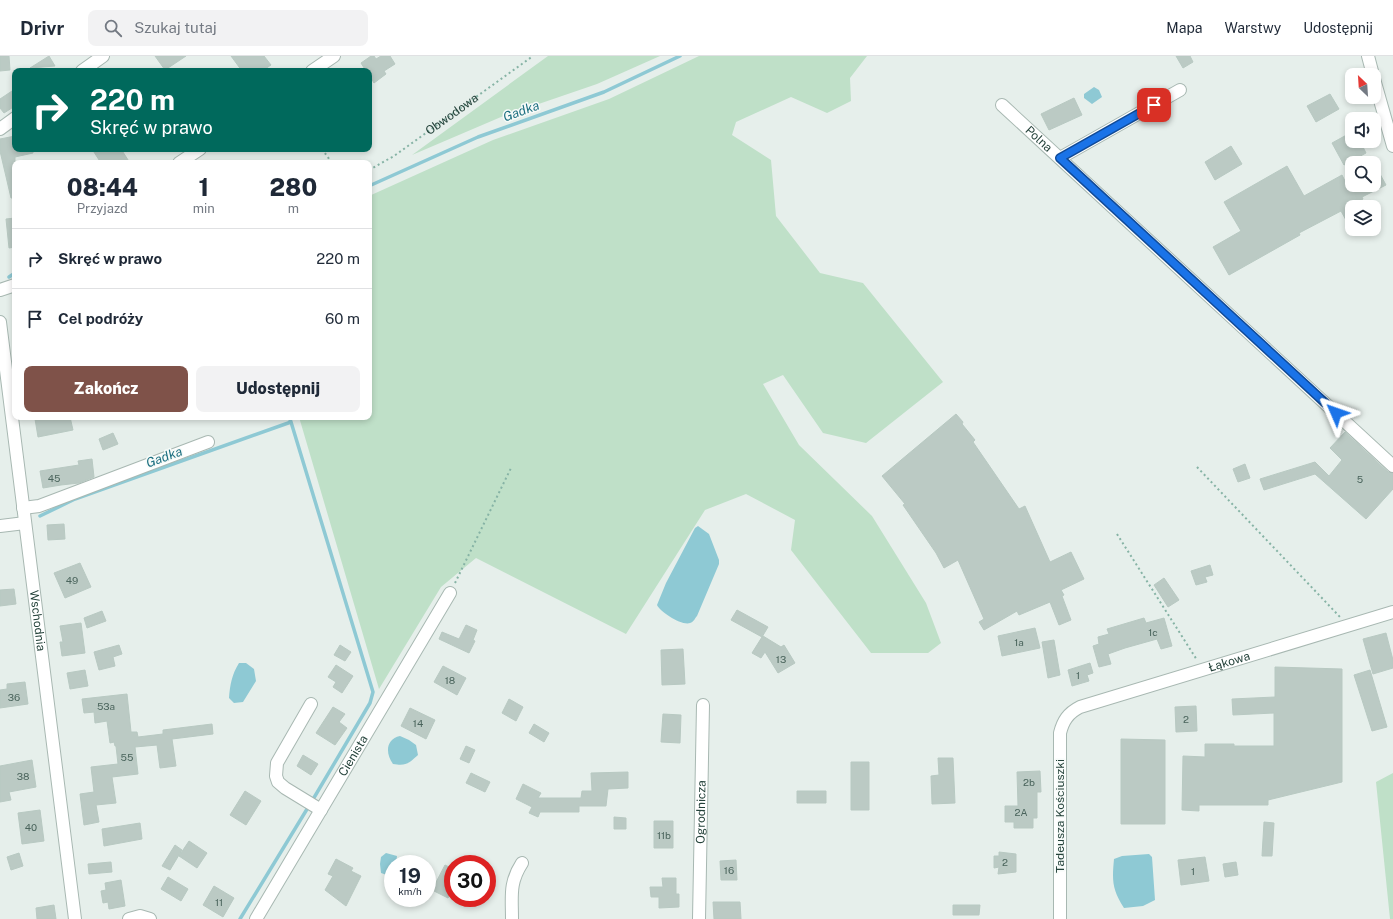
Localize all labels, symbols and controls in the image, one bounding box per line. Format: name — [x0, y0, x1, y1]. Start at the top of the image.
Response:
search box — [88, 10, 368, 46]
text: Drivr — [20, 17, 64, 39]
icon: search — [102, 17, 124, 39]
text: Szukaj tutaj — [134, 19, 217, 36]
text: Mapa — [1166, 20, 1202, 36]
text: Warstwy — [1224, 20, 1281, 36]
text: Udostępnij — [1303, 20, 1373, 36]
north arrow — [1345, 68, 1381, 104]
map controls — [1345, 68, 1381, 236]
text: 220 m — [90, 83, 175, 116]
icon: right — [24, 84, 76, 136]
pin — [1137, 88, 1171, 122]
street label: Obwodowa — [423, 91, 481, 138]
icon: arrive — [1143, 94, 1165, 116]
water label: Gadka — [501, 98, 541, 124]
button: sound — [1345, 112, 1381, 148]
text: Skręć w prawo — [90, 117, 213, 138]
street label: Polna — [1022, 123, 1055, 155]
button: search — [1345, 156, 1381, 192]
text: 08:44 — [67, 173, 138, 201]
text: 1 — [198, 173, 209, 201]
text: 280 — [269, 173, 317, 201]
button: layers — [1345, 200, 1381, 236]
text: Przyjazd — [77, 201, 128, 216]
text: min — [193, 201, 215, 216]
text: m — [288, 201, 299, 216]
icon: right — [24, 248, 46, 270]
text: Skręć w prawo — [58, 250, 162, 267]
text: 220 m — [316, 250, 360, 267]
icon: arrive — [24, 308, 46, 330]
text: Cel podróży — [58, 310, 143, 327]
text: 60 m — [325, 310, 360, 327]
button: Zakończ — [24, 366, 188, 412]
button: Udostępnij — [196, 366, 360, 412]
position arrow — [1315, 392, 1357, 434]
water label: Gadka — [144, 444, 184, 470]
house number: 45 — [48, 472, 60, 484]
house number: 5 — [1357, 473, 1363, 485]
house number: 49 — [66, 574, 78, 586]
street label: Wschodnia — [27, 589, 48, 652]
house number: 1c — [1148, 626, 1158, 638]
house number: 1a — [1014, 636, 1024, 648]
street label: Łąkowa — [1207, 649, 1252, 675]
house number: 13 — [776, 653, 786, 665]
house number: 1 — [1076, 669, 1080, 681]
house number: 18 — [445, 674, 455, 686]
house number: 36 — [8, 691, 20, 703]
house number: 53a — [97, 700, 115, 712]
house number: 2 — [1183, 713, 1189, 725]
house number: 14 — [413, 717, 423, 729]
street label: Cienista — [336, 733, 371, 779]
house number: 55 — [121, 751, 133, 763]
street label: Tadeusza Kościuszki — [1053, 759, 1067, 873]
house number: 38 — [17, 770, 29, 782]
house number: 2b — [1023, 776, 1035, 788]
street label: Ogrodnicza — [693, 780, 709, 844]
house number: 2A — [1014, 806, 1028, 818]
house number: 40 — [25, 821, 37, 833]
house number: 11b — [657, 829, 671, 841]
speed limit sign: 30 — [444, 855, 496, 907]
house number: 2 — [1002, 856, 1008, 868]
text: 19 — [399, 864, 421, 888]
house number: 16 — [724, 864, 734, 876]
house number: 1 — [1191, 865, 1195, 877]
text: km/h — [398, 885, 422, 897]
house number: 11 — [215, 896, 223, 908]

